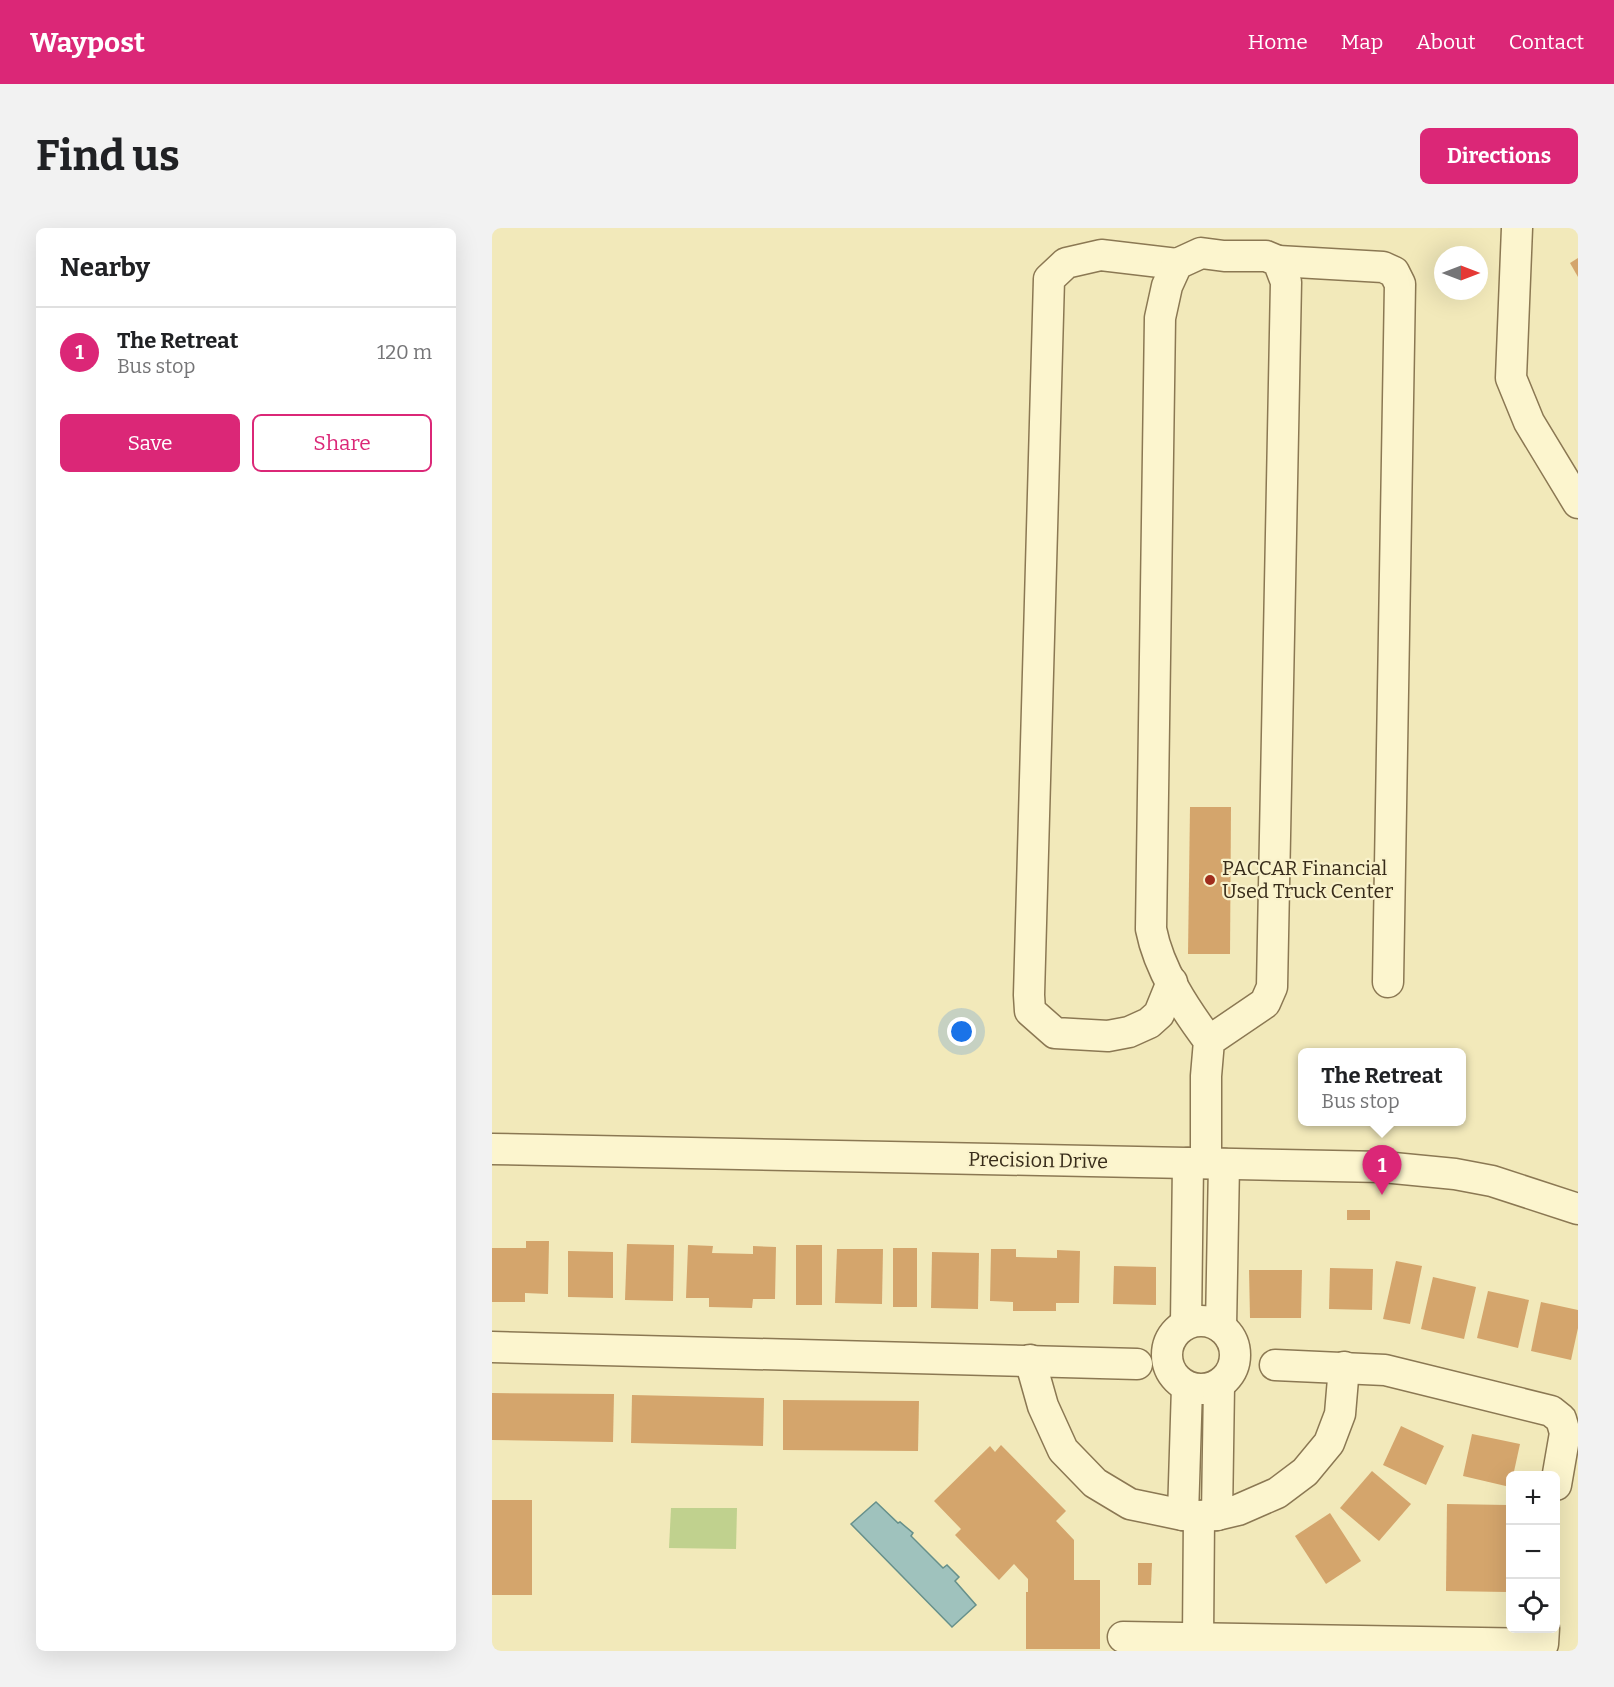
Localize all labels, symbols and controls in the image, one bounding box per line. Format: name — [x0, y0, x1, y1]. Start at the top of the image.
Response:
text: Waypost — [30, 26, 145, 59]
text: Home — [1248, 29, 1308, 55]
text: Map — [1341, 29, 1383, 55]
text: About — [1416, 29, 1476, 55]
text: Contact — [1509, 29, 1584, 55]
button: Directions — [1420, 128, 1578, 184]
text: Find us — [36, 131, 180, 181]
north arrow — [1434, 246, 1488, 300]
text: Nearby — [60, 252, 150, 283]
text: The Retreat — [117, 327, 238, 354]
text: 1 — [75, 340, 84, 364]
text: 120 m — [377, 340, 432, 364]
text: Bus stop — [117, 354, 195, 378]
button: Save — [60, 414, 240, 472]
button: Share — [252, 414, 432, 472]
place label: PACCAR Financial Used Truck Center — [1222, 856, 1393, 903]
marker: PACCAR Financial Used Truck Center — [1203, 873, 1217, 887]
your location — [947, 1017, 976, 1046]
popup — [1298, 1048, 1466, 1126]
text: The Retreat — [1321, 1062, 1443, 1089]
text: Bus stop — [1321, 1089, 1400, 1113]
pin: 1 — [1362, 1146, 1402, 1195]
street label: Precision Drive — [968, 1147, 1108, 1173]
map controls — [1506, 1471, 1560, 1633]
button: + — [1506, 1471, 1560, 1525]
button: − — [1506, 1525, 1560, 1579]
button: locate — [1506, 1579, 1560, 1633]

